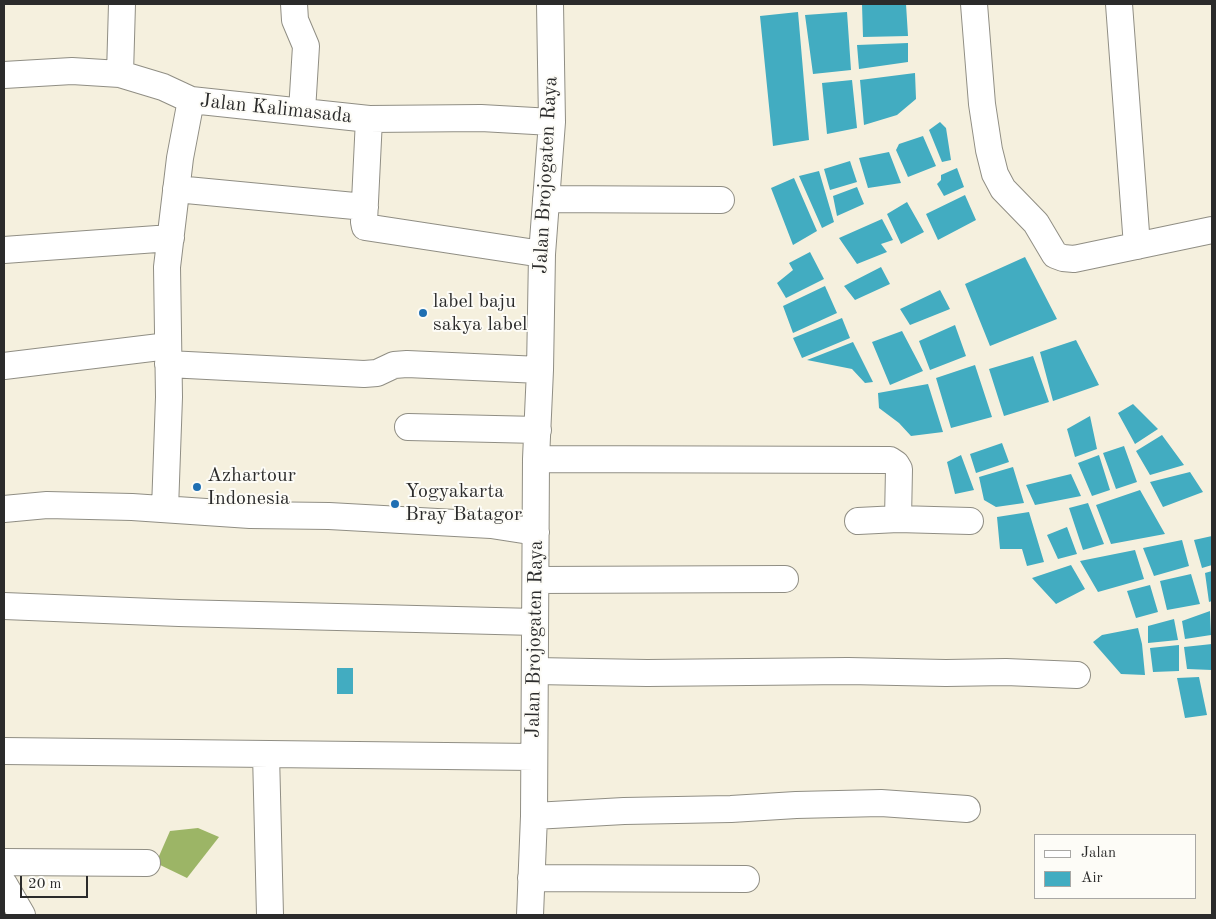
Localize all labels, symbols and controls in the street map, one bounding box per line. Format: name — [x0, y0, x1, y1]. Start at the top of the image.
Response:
street label: Jalan Brojogaten Raya — [529, 76, 563, 274]
street label: Jalan Kalimasada — [199, 89, 353, 129]
place label: label baju sakya label — [433, 290, 528, 337]
marker: label baju sakya label — [417, 307, 429, 319]
place label: Azhartour Indonesia — [207, 464, 296, 511]
place label: Yogyakarta Bray Batagor — [405, 480, 522, 527]
marker: Azhartour Indonesia — [191, 481, 203, 493]
marker: Yogyakarta Bray Batagor — [389, 498, 401, 510]
street label: Jalan Brojogaten Raya — [521, 540, 549, 738]
legend — [1034, 834, 1196, 899]
text: Jalan — [1081, 846, 1116, 861]
scale bar — [22, 866, 90, 898]
text: Air — [1081, 871, 1103, 886]
text: 20 m — [28, 877, 62, 892]

